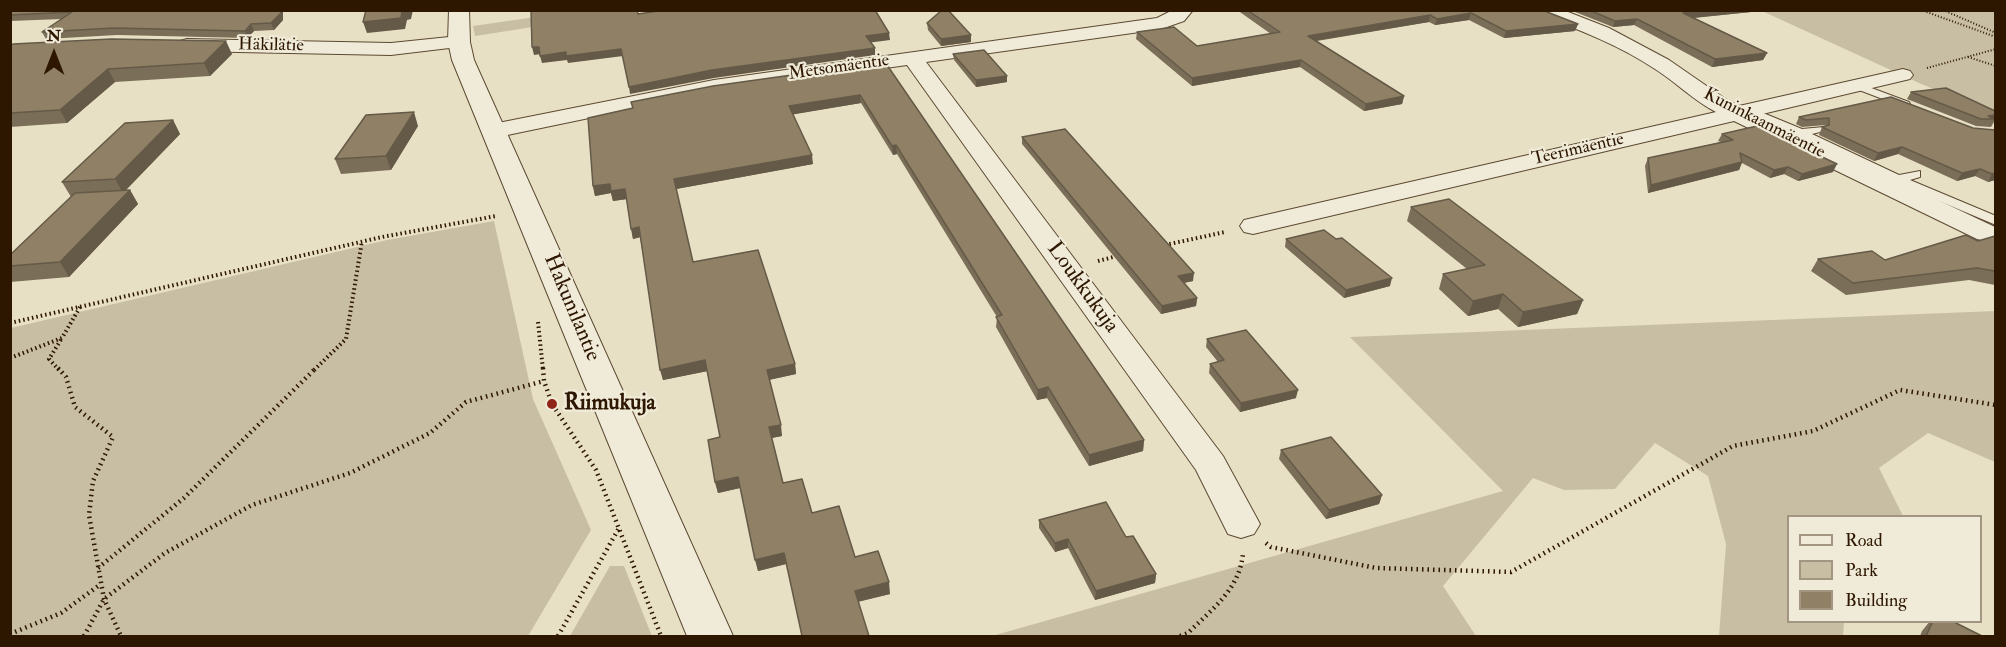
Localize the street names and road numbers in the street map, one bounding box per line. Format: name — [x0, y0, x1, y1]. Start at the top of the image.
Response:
street label: Häkilätie — [238, 35, 304, 57]
street label: Metsomäentie — [787, 50, 891, 86]
street label: Kuninkaanmäentie — [1700, 84, 1828, 164]
street label: Teerimäentie — [1530, 129, 1626, 171]
street label: Loukkukuja — [1040, 237, 1124, 339]
street label: Hakunilantie — [537, 250, 605, 366]

